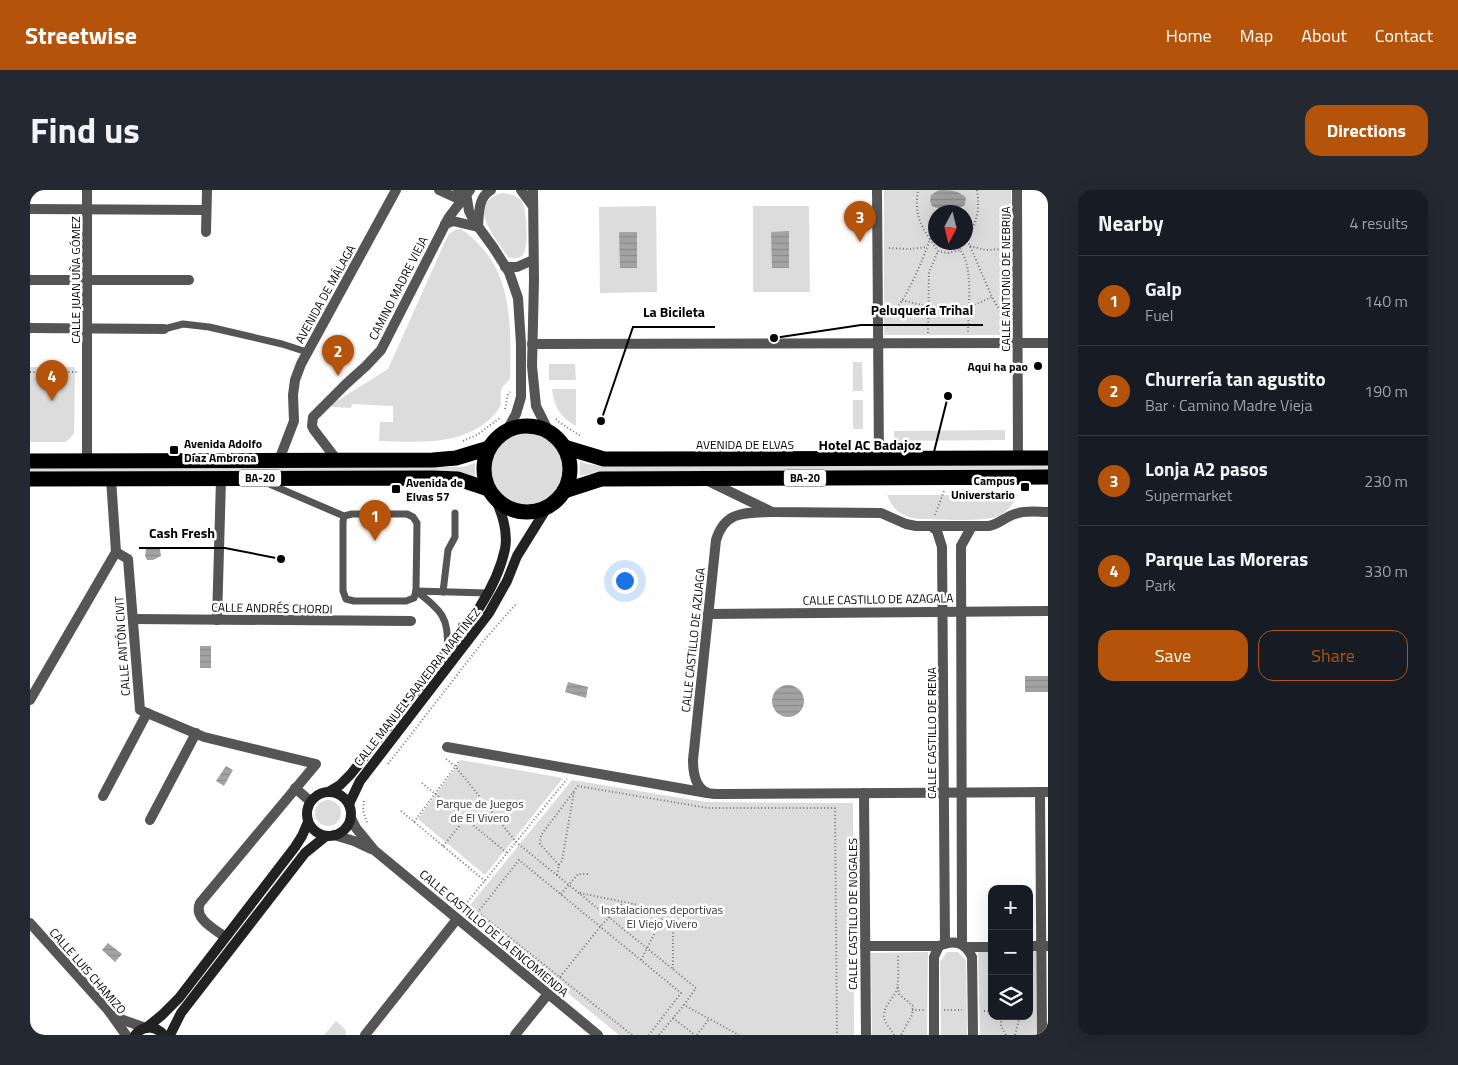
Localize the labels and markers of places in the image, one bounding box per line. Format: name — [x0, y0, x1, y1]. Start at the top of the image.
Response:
pin: 3 — [844, 201, 876, 242]
callout: Peluquería Trihal — [861, 296, 983, 325]
callout: La Bicileta — [633, 298, 715, 327]
pin: 2 — [322, 335, 354, 376]
place label: Aqui ha pao — [967, 357, 1028, 376]
pin: 4 — [36, 360, 68, 401]
marker: Aqui ha pao — [1032, 360, 1044, 372]
callout: Hotel AC Badajoz — [809, 431, 932, 460]
place label: Avenida Adolfo Díaz Ambrona — [184, 434, 262, 467]
marker: Avenida Adolfo Díaz Ambrona — [168, 444, 180, 456]
place label: Campus Universtario — [951, 471, 1015, 504]
place label: Avenida de Elvas 57 — [406, 473, 463, 506]
marker: Campus Universtario — [1019, 481, 1031, 493]
marker: Avenida de Elvas 57 — [390, 483, 402, 495]
pin: 1 — [359, 500, 391, 541]
callout: Cash Fresh — [139, 519, 225, 548]

